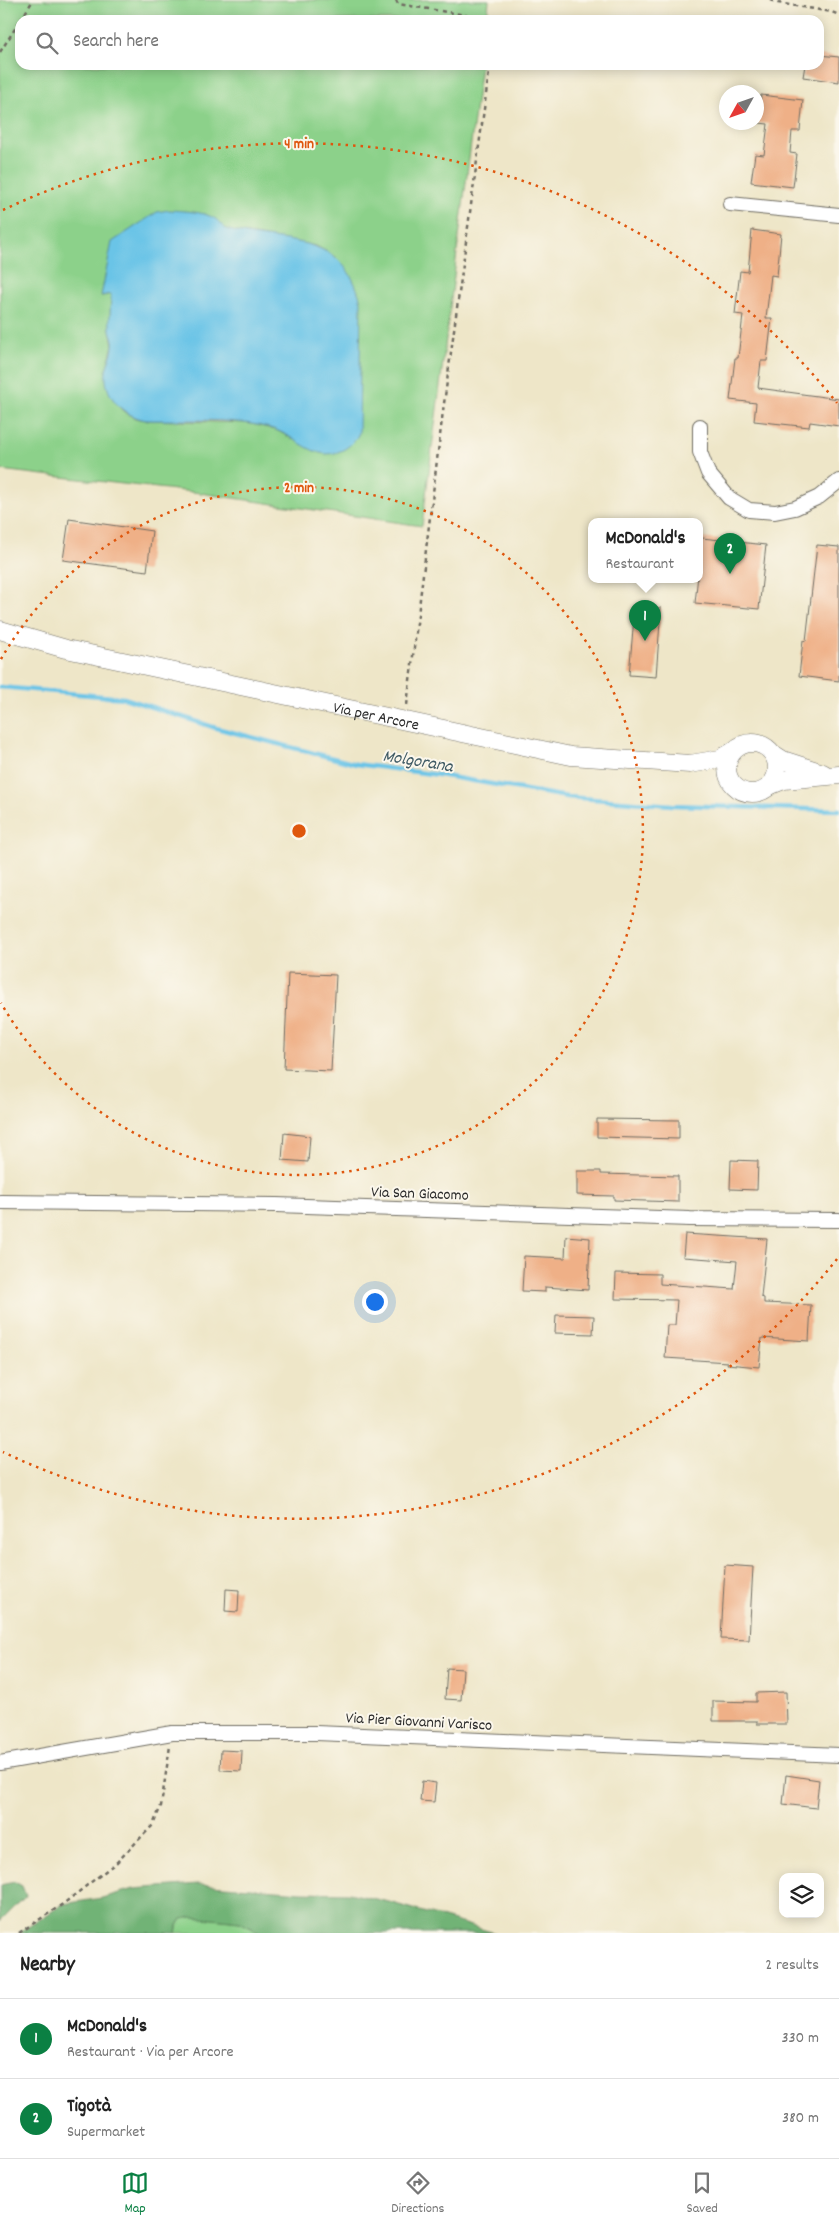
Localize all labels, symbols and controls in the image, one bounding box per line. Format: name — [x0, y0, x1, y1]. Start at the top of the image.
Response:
search box — [15, 15, 824, 70]
icon: search — [33, 29, 61, 57]
text: Search here — [73, 29, 159, 56]
north arrow — [719, 85, 764, 130]
text: 4 min — [284, 134, 314, 156]
text: 2 min — [284, 478, 314, 500]
popup — [588, 518, 703, 583]
text: McDonald's — [606, 526, 685, 553]
pin: 2 — [714, 533, 746, 574]
text: Restaurant — [606, 553, 674, 576]
pin: 1 — [629, 600, 661, 641]
street label: Via per Arcore — [331, 697, 421, 737]
water label: Molgorana — [381, 745, 456, 781]
centre of rings — [290, 822, 308, 840]
street label: Via San Giacomo — [371, 1181, 469, 1208]
your location — [362, 1289, 388, 1315]
street label: Via Pier Giovanni Varisco — [345, 1707, 493, 1738]
map controls — [779, 1873, 824, 1918]
button: layers — [779, 1873, 824, 1918]
text: Nearby — [20, 1951, 75, 1981]
text: 2 results — [765, 1954, 819, 1977]
text: McDonald's — [67, 2014, 147, 2041]
text: 1 — [34, 2027, 38, 2050]
text: 330 m — [781, 2027, 819, 2050]
text: Restaurant · Via per Arcore — [67, 2041, 234, 2064]
text: Tigotà — [67, 2094, 111, 2121]
text: 2 — [33, 2107, 40, 2130]
text: 380 m — [782, 2107, 819, 2130]
text: Supermarket — [67, 2121, 145, 2144]
tab: Map — [121, 2169, 149, 2219]
tab: Directions — [391, 2169, 444, 2219]
tab: Saved — [687, 2169, 718, 2219]

